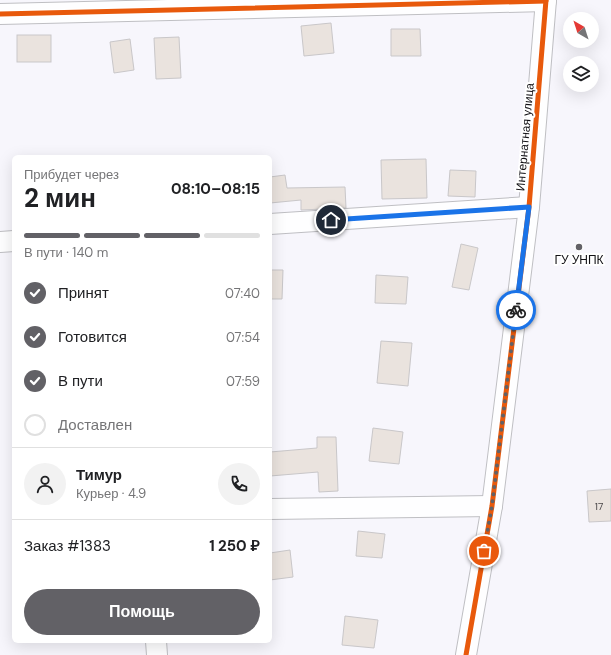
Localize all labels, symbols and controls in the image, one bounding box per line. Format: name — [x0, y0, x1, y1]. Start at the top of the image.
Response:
north arrow — [563, 12, 599, 48]
map controls — [563, 12, 599, 92]
button: layers — [563, 56, 599, 92]
street label: Интернатная улица — [512, 82, 538, 192]
text: Прибудет через — [24, 166, 119, 183]
text: 08:10–08:15 — [171, 179, 260, 199]
text: 2 мин — [24, 181, 96, 215]
pin — [314, 203, 348, 237]
icon: home — [320, 209, 342, 231]
marker: ГУ УНПК — [574, 242, 584, 252]
text: В пути · 140 m — [24, 244, 108, 261]
place label: ГУ УНПК — [554, 252, 604, 268]
icon: check — [24, 282, 46, 304]
text: Принят — [58, 283, 109, 303]
text: 07:40 — [225, 285, 260, 302]
courier — [496, 290, 536, 330]
icon: bike — [505, 299, 527, 321]
icon: check — [24, 326, 46, 348]
text: Готовится — [58, 327, 127, 347]
text: 07:54 — [226, 329, 260, 346]
icon: check — [24, 370, 46, 392]
text: В пути — [58, 371, 103, 391]
text: 07:59 — [226, 373, 260, 390]
text: Доставлен — [58, 415, 132, 435]
button: person — [24, 463, 66, 505]
button: phone — [218, 463, 260, 505]
text: Тимур — [76, 465, 122, 485]
text: Курьер · 4.9 — [76, 485, 146, 502]
house number: 17 — [595, 500, 603, 513]
pin — [467, 534, 501, 568]
text: Заказ #1383 — [24, 536, 111, 556]
text: 1 250 ₽ — [209, 536, 260, 556]
icon: bag — [473, 540, 495, 562]
button: Помощь — [24, 589, 260, 635]

